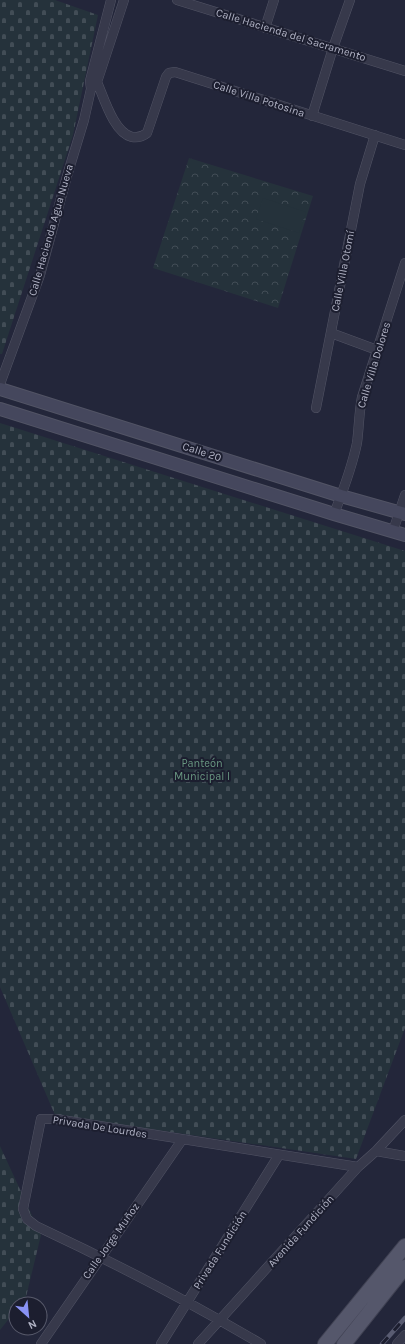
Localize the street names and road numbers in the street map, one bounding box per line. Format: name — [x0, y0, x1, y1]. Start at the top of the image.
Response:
street label: Calle Hacienda del Sacramento — [214, 6, 368, 64]
street label: Calle Villa Potosina — [212, 78, 306, 120]
street label: Calle Hacienda Agua Nueva — [26, 163, 76, 297]
street label: Calle Villa Otomí — [329, 229, 357, 313]
street label: Calle Villa Dolores — [355, 320, 393, 410]
street label: Calle 20 — [181, 440, 223, 464]
street label: Privada De Lourdes — [52, 1113, 148, 1141]
street label: Avenida Fundición — [265, 1192, 337, 1270]
street label: Calle Jorge Muñoz — [80, 1200, 142, 1282]
street label: Privada Fundición — [191, 1208, 249, 1292]

